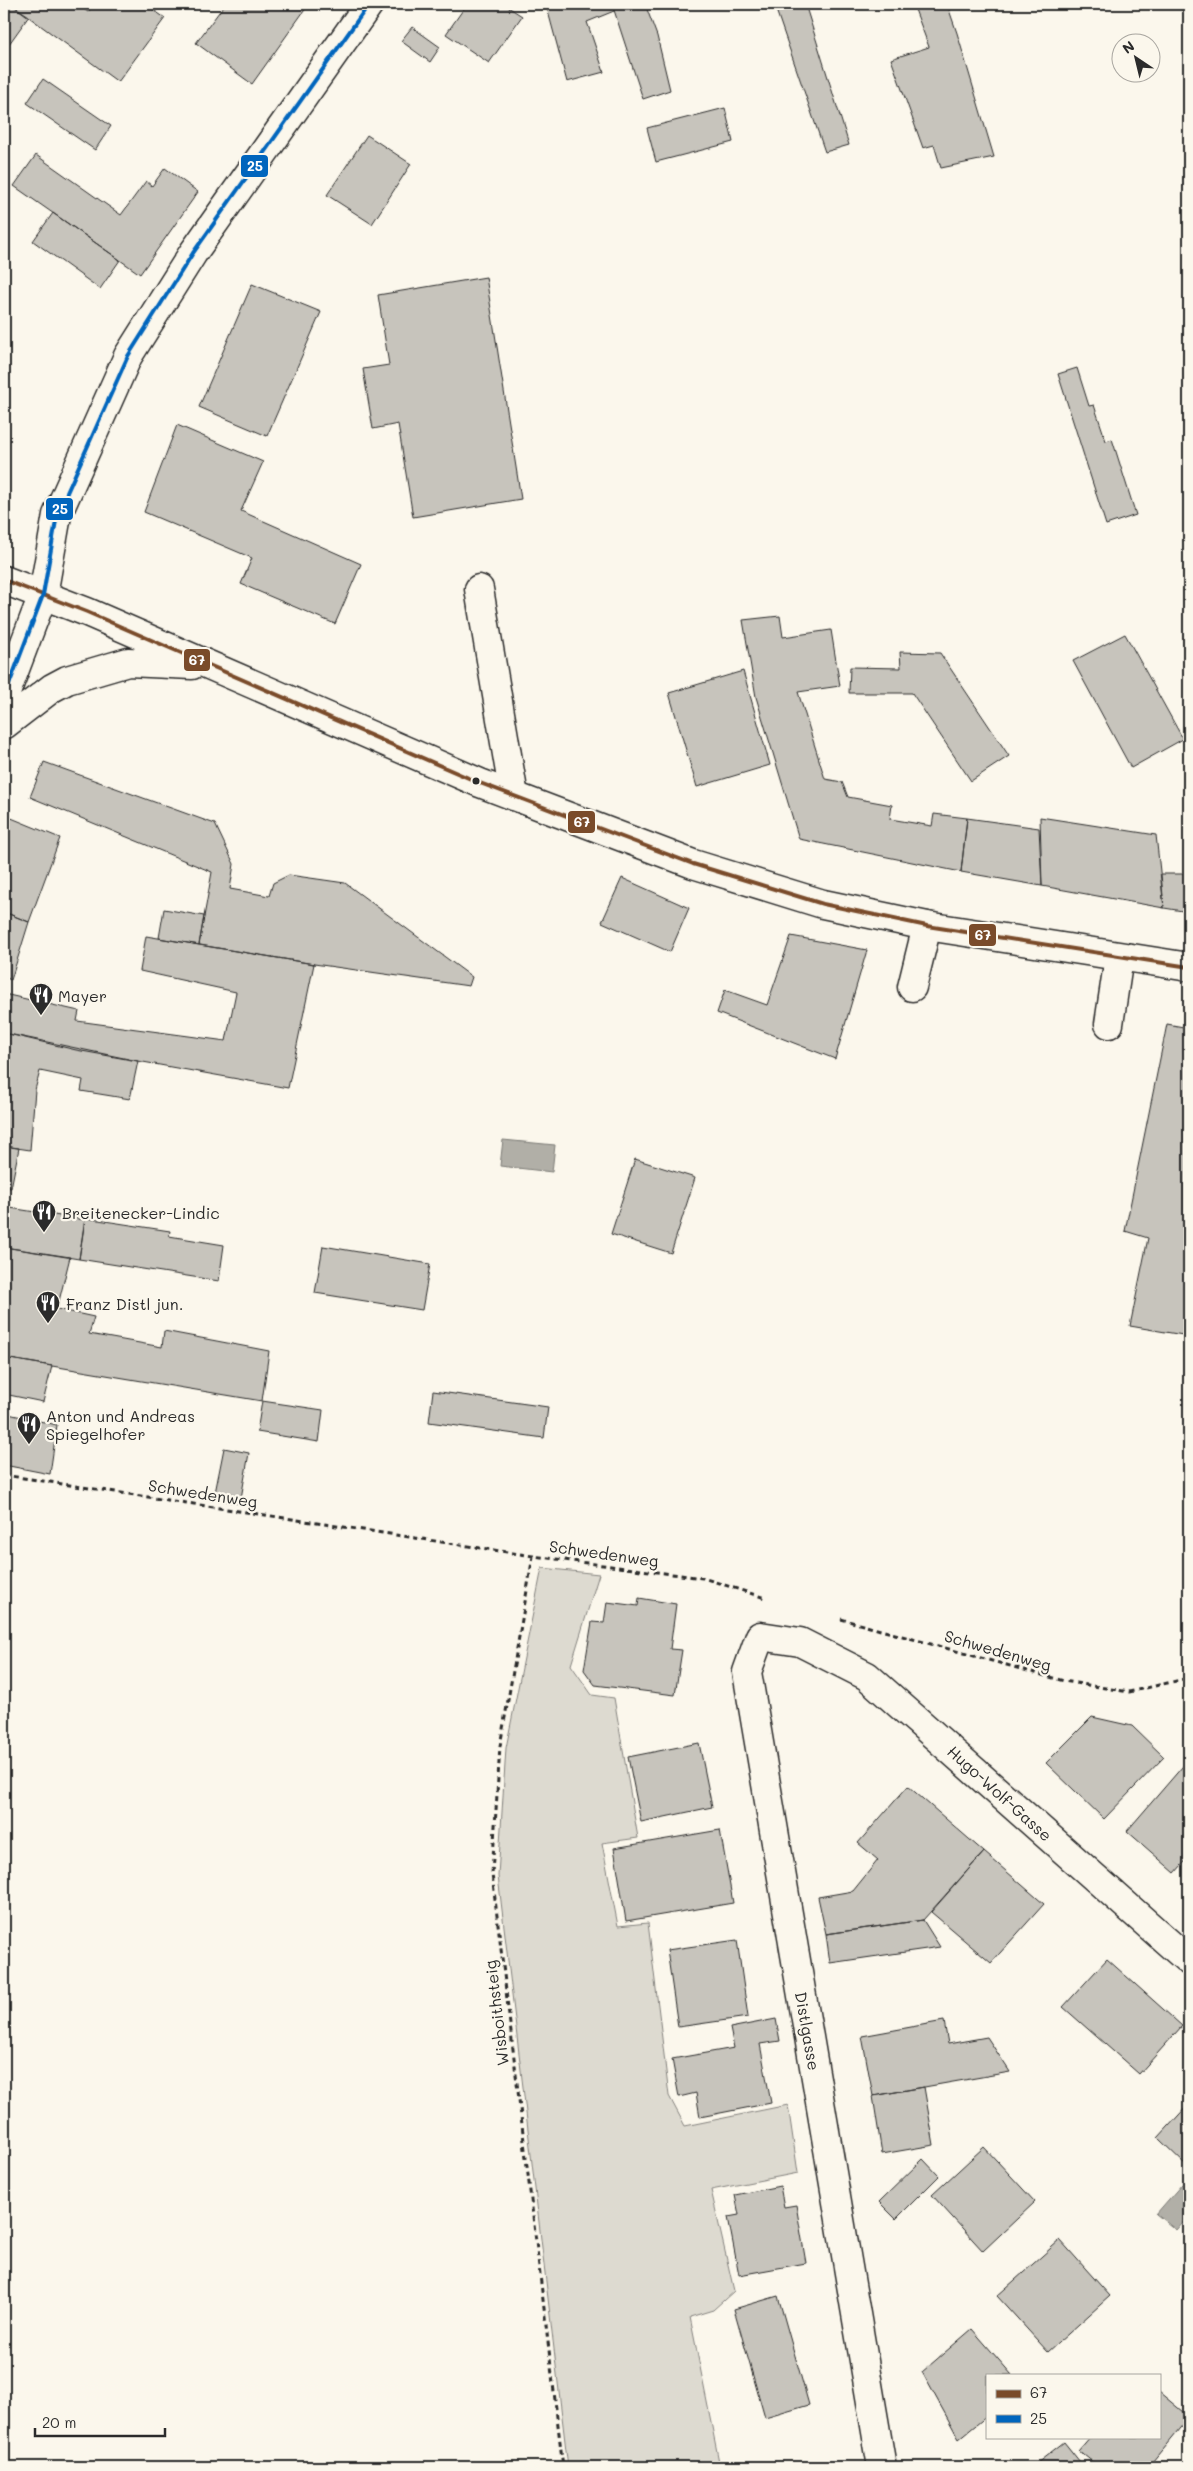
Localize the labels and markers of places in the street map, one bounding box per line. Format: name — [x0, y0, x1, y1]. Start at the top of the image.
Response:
unlabelled marker — [471, 776, 481, 786]
restaurant icon: Mayer — [28, 982, 54, 1016]
place label: Mayer — [58, 985, 107, 1006]
restaurant icon: Breitenecker-Lindic — [31, 1199, 57, 1233]
place label: Breitenecker-Lindic — [62, 1202, 220, 1223]
restaurant icon: Franz Distl jun. — [35, 1290, 61, 1324]
place label: Franz Distl jun. — [66, 1293, 183, 1314]
place label: Anton und Andreas Spiegelhofer — [46, 1405, 195, 1444]
restaurant icon: Anton und Andreas Spiegelhofer — [16, 1411, 42, 1445]

